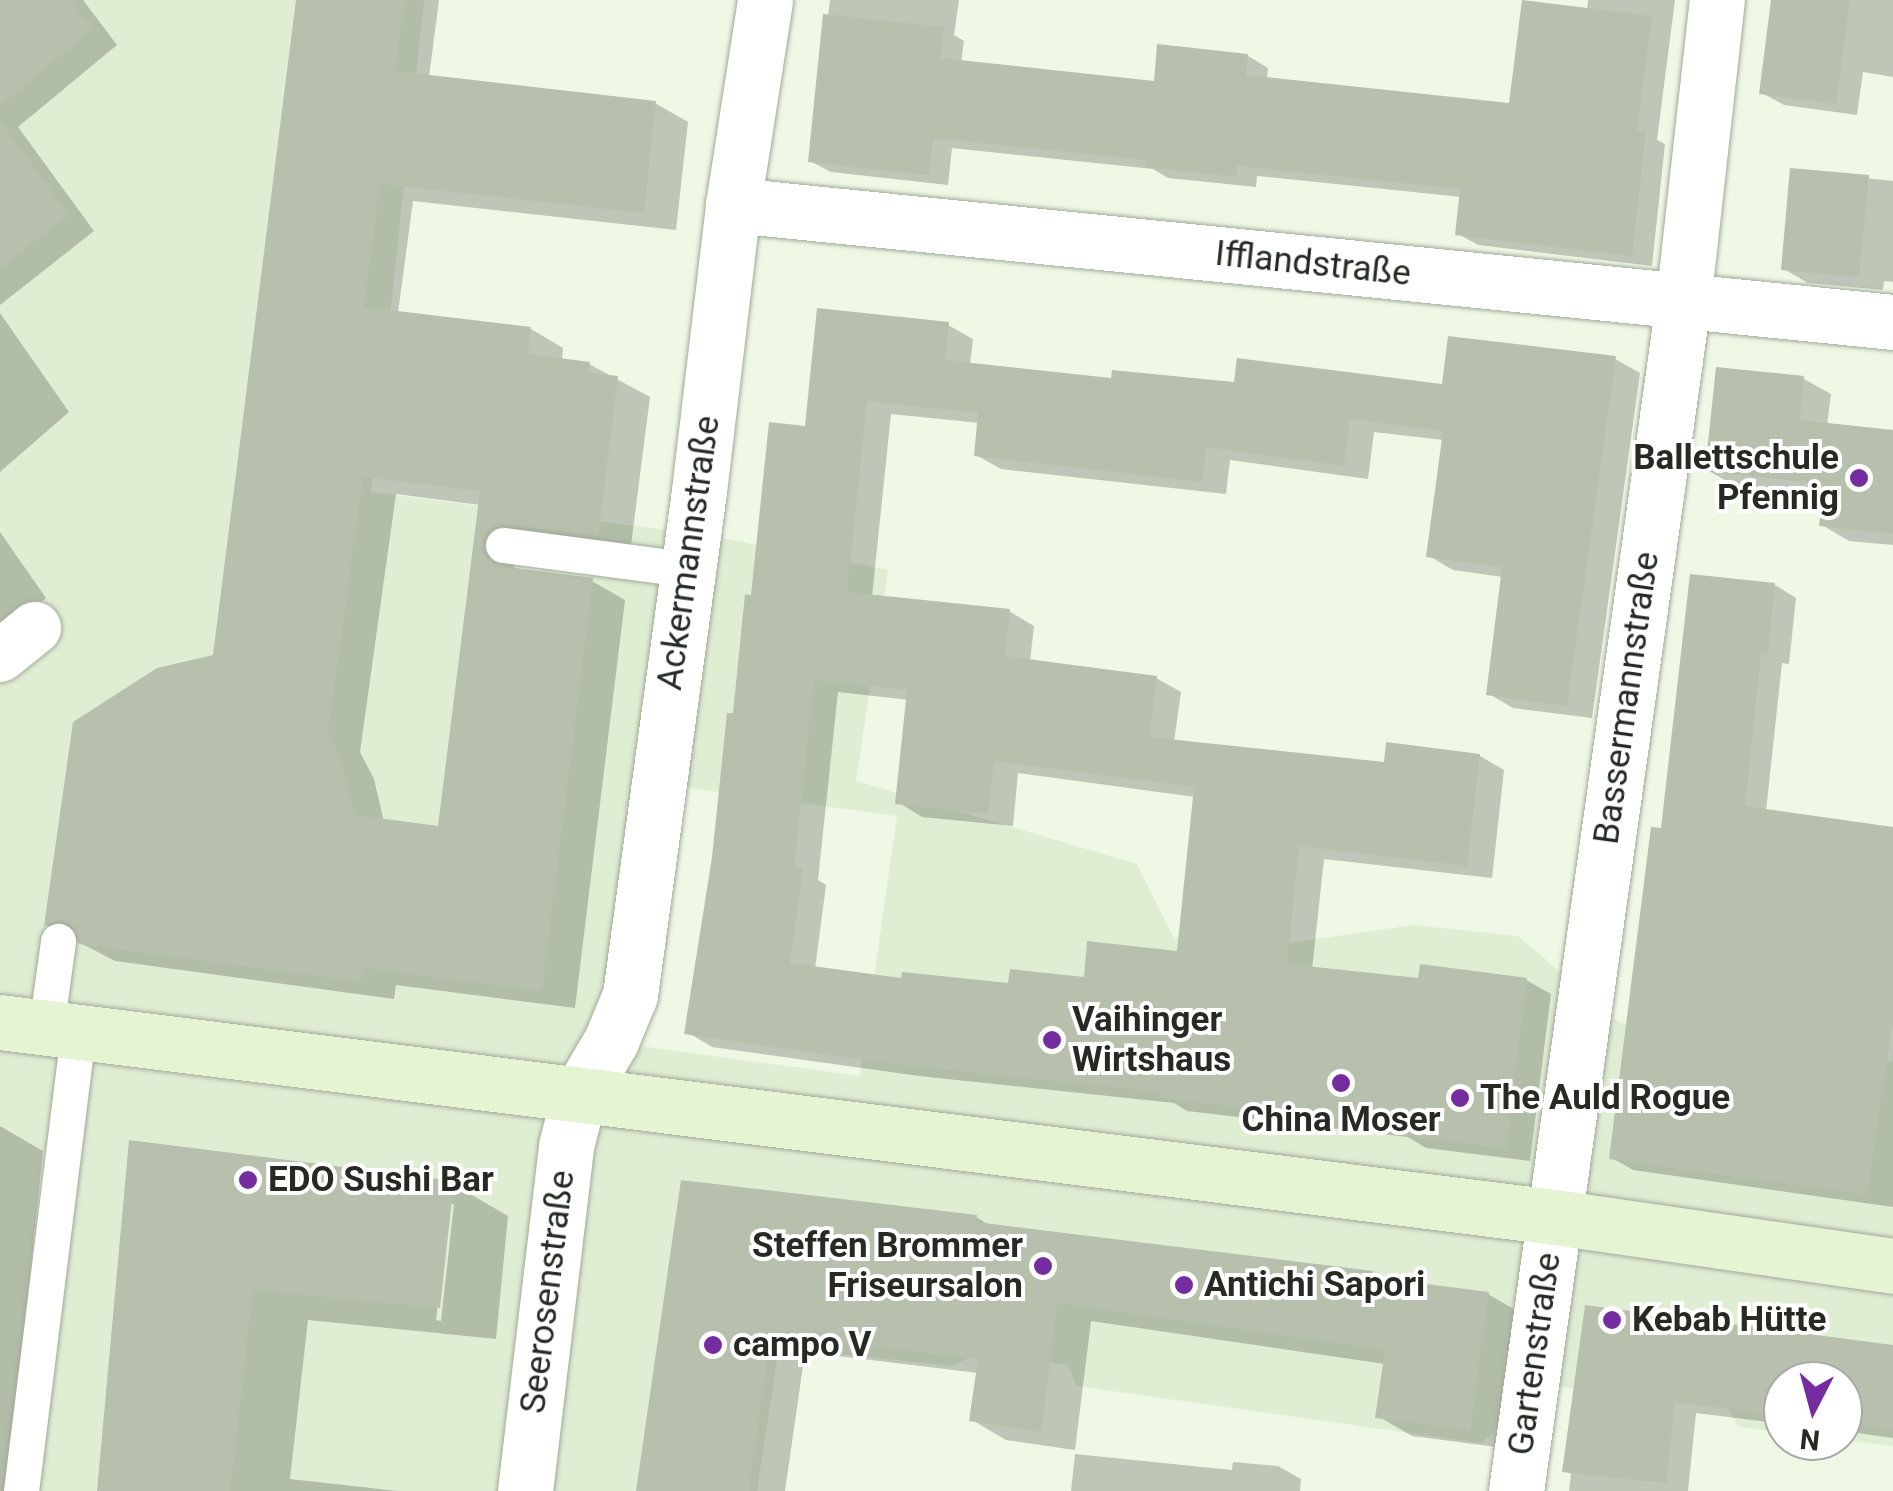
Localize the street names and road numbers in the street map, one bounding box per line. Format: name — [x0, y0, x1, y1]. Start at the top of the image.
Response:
street label: Ifflandstraße — [1213, 233, 1413, 295]
street label: Ackermannstraße — [649, 413, 729, 693]
street label: Bassermannstraße — [1586, 549, 1668, 847]
street label: Seerosenstraße — [512, 1168, 584, 1416]
street label: Gartenstraße — [1500, 1250, 1570, 1458]

